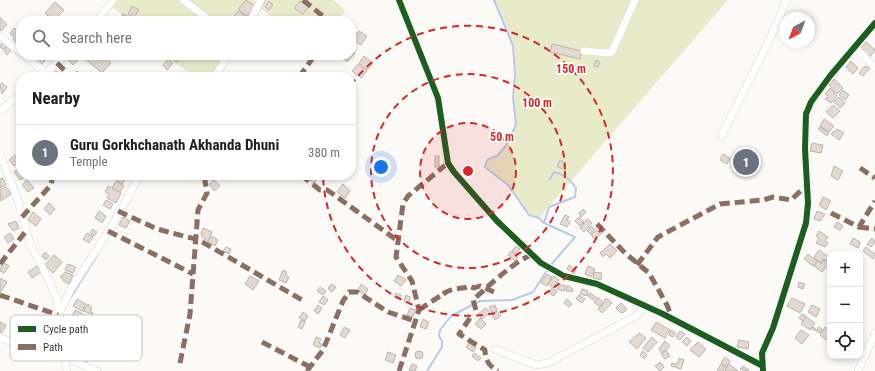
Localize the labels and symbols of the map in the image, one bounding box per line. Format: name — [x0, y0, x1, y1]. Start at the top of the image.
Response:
north arrow — [779, 12, 815, 48]
text: 150 m — [556, 62, 586, 76]
text: 100 m — [522, 96, 552, 110]
text: 50 m — [490, 130, 514, 144]
pin: 1 — [733, 147, 759, 177]
your location — [371, 157, 391, 177]
centre of rings — [461, 164, 475, 178]
legend — [10, 315, 142, 361]
text: Cycle path — [43, 323, 88, 336]
text: Path — [43, 341, 63, 354]

